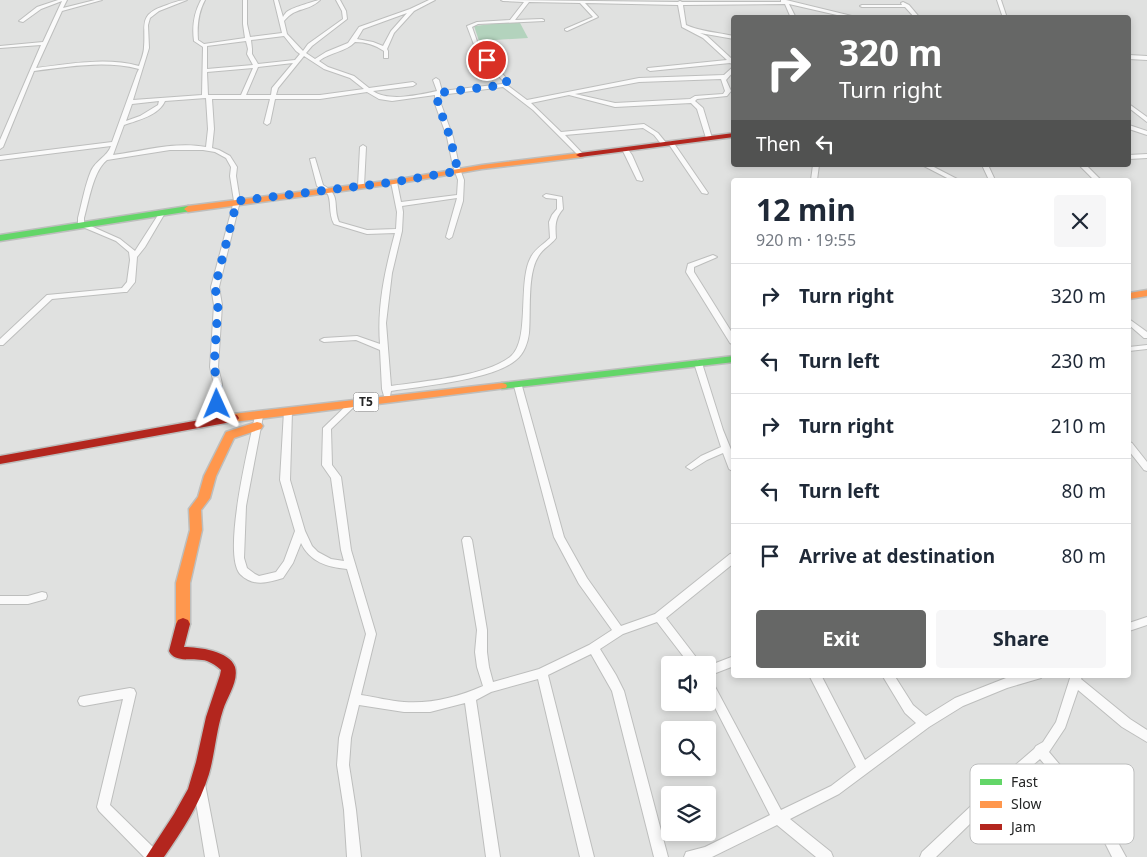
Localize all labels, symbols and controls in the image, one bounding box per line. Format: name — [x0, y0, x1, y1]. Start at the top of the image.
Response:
text: 320 m — [839, 29, 942, 76]
icon: right — [756, 35, 821, 100]
pin — [466, 39, 508, 81]
icon: arrive — [473, 46, 501, 74]
text: Turn right — [839, 74, 942, 104]
icon: left — [811, 130, 839, 158]
text: Then — [756, 131, 801, 157]
text: 12 min — [756, 189, 856, 230]
button: close — [1054, 195, 1106, 247]
text: 920 m · 19:55 — [756, 229, 856, 251]
icon: right — [756, 282, 784, 310]
text: Turn right — [799, 283, 894, 309]
text: 320 m — [1051, 283, 1106, 309]
icon: left — [756, 347, 784, 375]
text: Turn left — [799, 348, 880, 374]
text: 230 m — [1051, 348, 1106, 374]
position arrow — [190, 377, 242, 429]
road number: T5 — [354, 392, 378, 412]
icon: right — [756, 412, 784, 440]
text: Turn right — [799, 413, 894, 439]
text: 210 m — [1051, 413, 1106, 439]
icon: left — [756, 477, 784, 505]
text: Turn left — [799, 478, 880, 504]
text: 80 m — [1062, 478, 1106, 504]
icon: arrive — [756, 542, 784, 570]
text: Arrive at destination — [799, 543, 995, 569]
text: 80 m — [1062, 543, 1106, 569]
button: Exit — [756, 610, 926, 668]
button: Share — [936, 610, 1106, 668]
map controls — [661, 656, 716, 841]
button: sound — [661, 656, 716, 711]
button: search — [661, 721, 716, 776]
legend — [970, 764, 1134, 844]
text: Fast — [1011, 772, 1038, 791]
button: layers — [661, 786, 716, 841]
text: Slow — [1011, 794, 1042, 813]
text: Jam — [1009, 817, 1036, 836]

